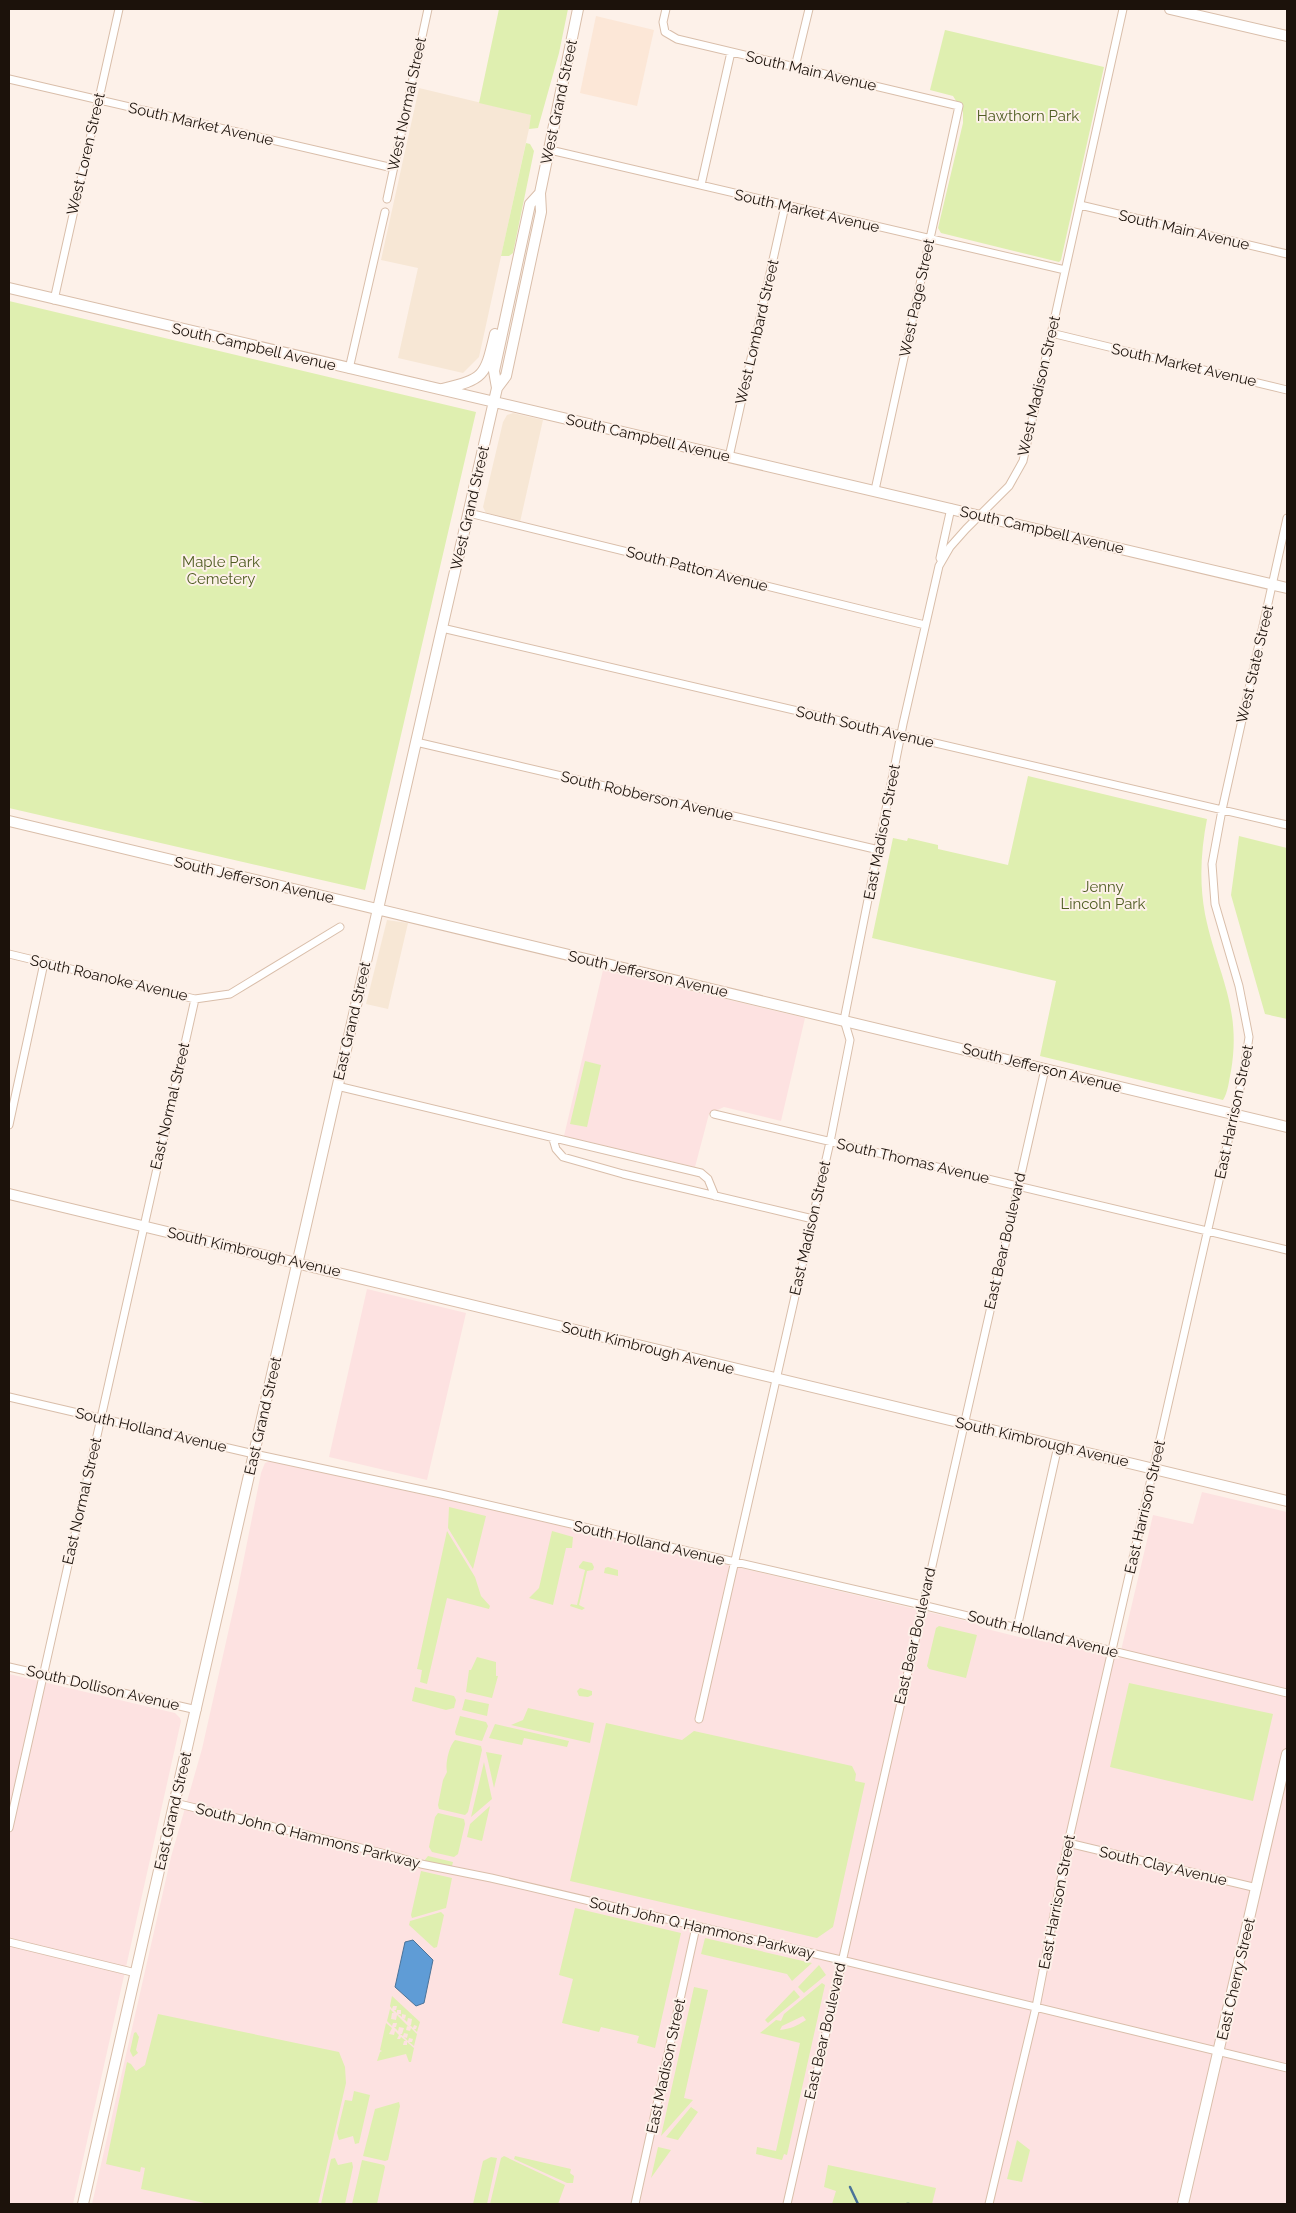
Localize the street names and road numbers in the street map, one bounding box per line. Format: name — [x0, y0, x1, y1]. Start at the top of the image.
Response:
street label: West Normal Street — [384, 36, 430, 172]
street label: West Grand Street — [537, 38, 581, 166]
street label: South Main Avenue — [744, 47, 878, 95]
street label: West Loren Street — [63, 91, 109, 217]
street label: South Market Avenue — [127, 99, 275, 149]
street label: South Market Avenue — [733, 186, 881, 236]
street label: South Main Avenue — [1117, 206, 1251, 254]
street label: West Page Street — [896, 237, 938, 359]
street label: West Lombard Street — [732, 258, 782, 406]
street label: West Madison Street — [1014, 314, 1064, 458]
street label: South Campbell Avenue — [170, 319, 338, 375]
street label: South Market Avenue — [1110, 340, 1258, 390]
street label: South Campbell Avenue — [564, 410, 732, 466]
street label: West Grand Street — [447, 444, 493, 572]
street label: South Campbell Avenue — [958, 502, 1126, 558]
street label: South Patton Avenue — [624, 543, 770, 595]
street label: West State Street — [1233, 603, 1277, 725]
street label: South South Avenue — [794, 702, 936, 752]
street label: East Madison Street — [860, 763, 904, 901]
street label: South Robberson Avenue — [559, 767, 735, 825]
street label: South Jefferson Avenue — [172, 853, 336, 907]
street label: South Jefferson Avenue — [566, 947, 730, 1001]
street label: South Roanoke Avenue — [28, 951, 190, 1005]
street label: East Grand Street — [330, 960, 374, 1082]
street label: South Jefferson Avenue — [961, 1040, 1124, 1097]
street label: East Normal Street — [147, 1041, 193, 1171]
street label: East Harrison Street — [1211, 1043, 1257, 1181]
street label: South Thomas Avenue — [835, 1135, 991, 1187]
street label: East Madison Street — [786, 1159, 834, 1297]
street label: East Bear Boulevard — [980, 1171, 1030, 1311]
street label: South Kimbrough Avenue — [166, 1223, 343, 1281]
street label: South Kimbrough Avenue — [560, 1318, 736, 1378]
street label: East Grand Street — [241, 1355, 285, 1477]
street label: South Holland Avenue — [74, 1404, 229, 1456]
street label: South Kimbrough Avenue — [954, 1413, 1131, 1471]
street label: East Normal Street — [59, 1436, 105, 1566]
street label: East Harrison Street — [1121, 1438, 1169, 1576]
street label: South Holland Avenue — [572, 1517, 727, 1569]
street label: East Bear Boulevard — [890, 1566, 940, 1706]
street label: South Holland Avenue — [966, 1607, 1120, 1662]
street label: South Dollison Avenue — [25, 1662, 181, 1714]
street label: East Grand Street — [151, 1750, 195, 1872]
street label: South John Q Hammons Parkway — [194, 1799, 422, 1873]
street label: East Harrison Street — [1035, 1833, 1079, 1971]
street label: South Clay Avenue — [1097, 1843, 1229, 1889]
street label: South John Q Hammons Parkway — [588, 1893, 816, 1963]
street label: East Cherry Street — [1213, 1916, 1259, 2042]
street label: East Bear Boulevard — [800, 1961, 850, 2101]
street label: East Madison Street — [643, 1997, 689, 2135]

